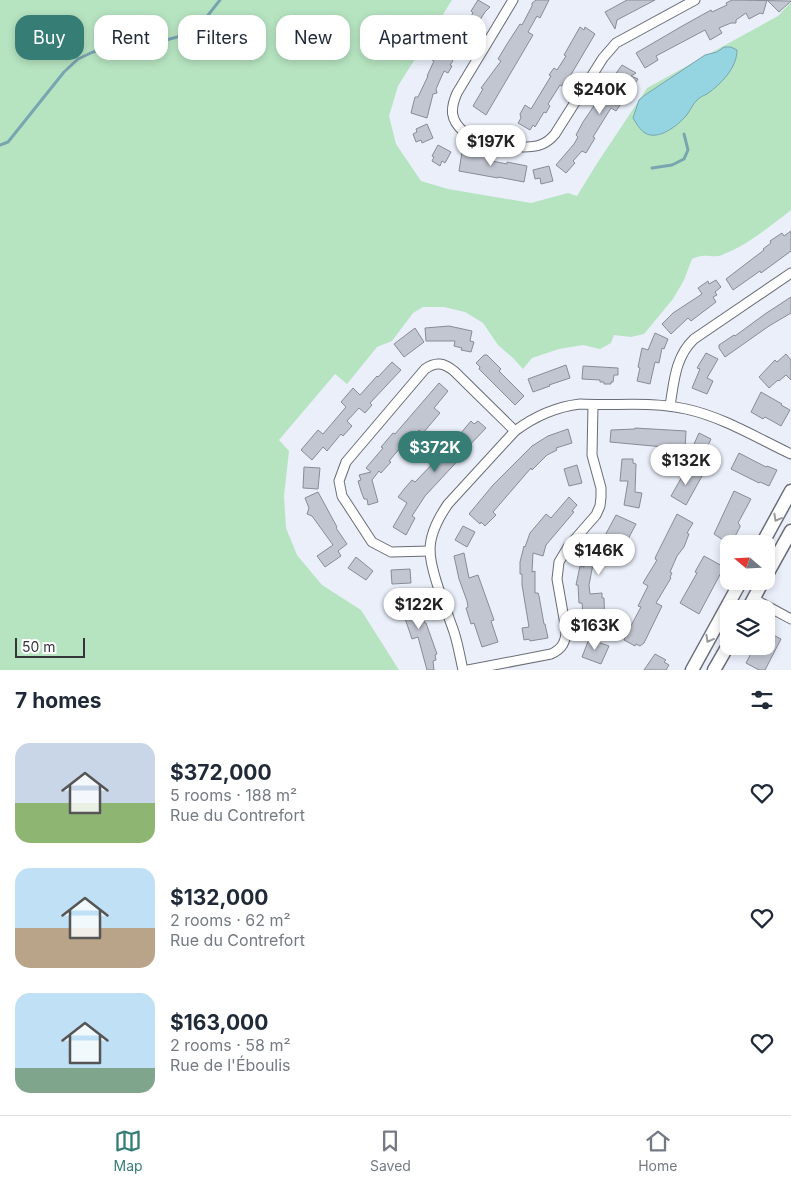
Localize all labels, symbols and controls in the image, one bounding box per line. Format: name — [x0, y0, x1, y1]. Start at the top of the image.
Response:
chip: Buy — [15, 15, 84, 60]
chip: Rent — [94, 15, 168, 60]
chip: Filters — [178, 15, 266, 60]
chip: New — [276, 15, 350, 60]
chip: Apartment — [360, 15, 486, 60]
pin: $240K — [565, 72, 635, 115]
text: $240K — [573, 79, 627, 99]
pin: $197K — [456, 124, 526, 167]
text: $197K — [467, 131, 515, 151]
pin: $372K — [400, 430, 470, 473]
text: $372K — [409, 437, 461, 457]
pin: $132K — [651, 444, 721, 486]
text: $132K — [661, 450, 711, 470]
one-way arrow — [773, 512, 783, 521]
pin: $146K — [564, 534, 634, 576]
north arrow — [720, 535, 775, 590]
map controls — [720, 535, 775, 655]
text: $146K — [574, 540, 624, 560]
pin: $122K — [384, 588, 454, 630]
text: $122K — [394, 594, 444, 614]
button: layers — [720, 600, 775, 655]
pin: $163K — [560, 608, 630, 651]
text: $163K — [570, 615, 620, 635]
one-way arrow — [705, 634, 715, 643]
scale bar — [15, 635, 85, 658]
text: 50 m — [22, 638, 56, 655]
icon: filters — [748, 686, 776, 714]
text: 7 homes — [15, 688, 102, 713]
text: $372,000 — [170, 760, 272, 785]
icon: home — [55, 763, 115, 823]
icon: heart — [748, 779, 776, 807]
text: 5 rooms · 188 m² — [170, 785, 297, 805]
text: Rue du Contrefort — [170, 805, 305, 825]
text: $132,000 — [170, 885, 268, 910]
icon: home — [55, 888, 115, 948]
icon: heart — [748, 904, 776, 932]
text: 2 rooms · 62 m² — [170, 910, 291, 930]
text: Rue du Contrefort — [170, 930, 305, 950]
text: $163,000 — [170, 1010, 268, 1035]
icon: home — [55, 1013, 115, 1073]
icon: heart — [748, 1029, 776, 1057]
text: 2 rooms · 58 m² — [170, 1035, 290, 1055]
text: Rue de l'Éboulis — [170, 1055, 291, 1075]
tab: Map — [114, 1127, 143, 1174]
tab: Saved — [370, 1127, 411, 1174]
tab: Home — [638, 1127, 677, 1174]

